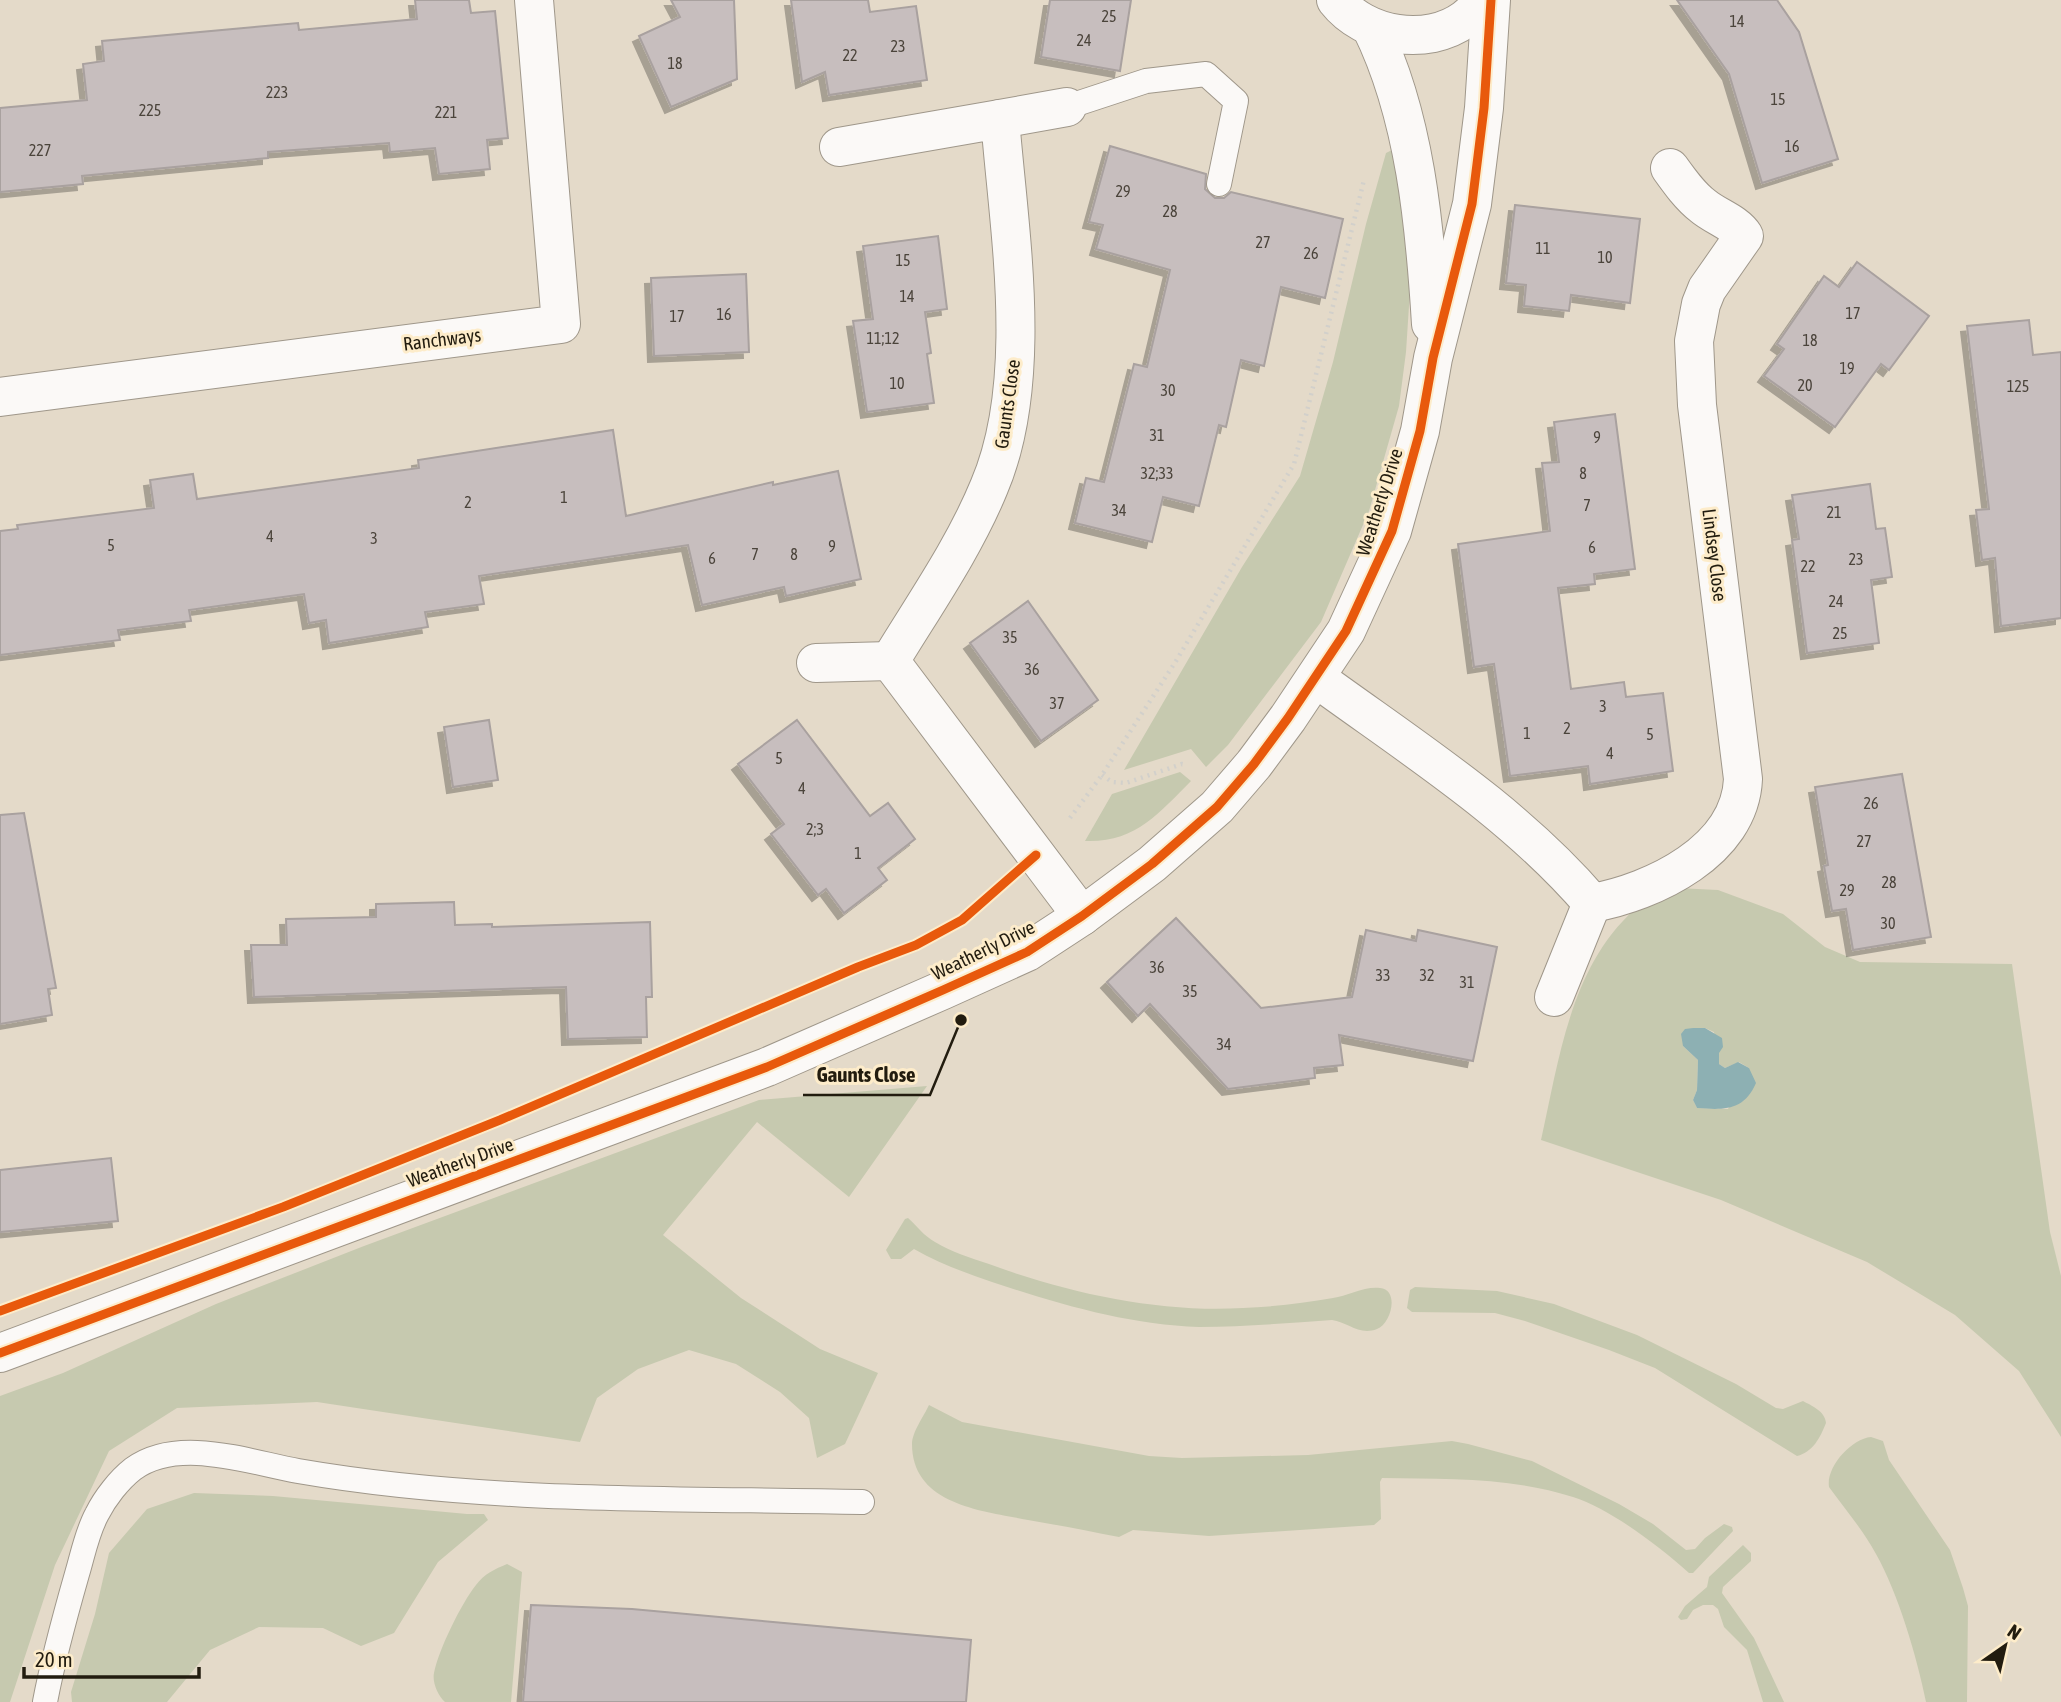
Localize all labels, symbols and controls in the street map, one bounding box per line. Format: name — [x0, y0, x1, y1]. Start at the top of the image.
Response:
house number: 25 — [1101, 7, 1117, 25]
house number: 14 — [1729, 12, 1745, 30]
house number: 24 — [1076, 31, 1092, 49]
house number: 23 — [890, 37, 906, 55]
house number: 22 — [842, 46, 858, 64]
house number: 18 — [667, 54, 683, 72]
house number: 223 — [266, 83, 288, 101]
house number: 15 — [1770, 90, 1786, 108]
house number: 225 — [139, 101, 161, 119]
house number: 221 — [435, 103, 457, 121]
house number: 16 — [1784, 137, 1800, 155]
house number: 227 — [29, 141, 51, 159]
house number: 29 — [1115, 182, 1131, 200]
house number: 28 — [1162, 202, 1178, 220]
house number: 27 — [1255, 233, 1271, 251]
house number: 11 — [1535, 239, 1551, 257]
house number: 26 — [1303, 244, 1319, 262]
house number: 10 — [1597, 248, 1613, 266]
house number: 15 — [895, 251, 911, 269]
house number: 14 — [899, 287, 915, 305]
house number: 17 — [1845, 304, 1861, 322]
house number: 16 — [716, 305, 732, 323]
house number: 17 — [669, 307, 685, 325]
street label: Ranchways — [402, 323, 482, 355]
house number: 11;12 — [867, 329, 899, 347]
house number: 18 — [1802, 331, 1818, 349]
street label: Gaunts Close — [990, 358, 1024, 450]
house number: 19 — [1839, 359, 1855, 377]
house number: 10 — [889, 374, 905, 392]
house number: 20 — [1797, 376, 1813, 394]
house number: 125 — [2007, 377, 2029, 395]
house number: 30 — [1160, 381, 1176, 399]
house number: 31 — [1149, 426, 1165, 444]
house number: 9 — [1593, 428, 1601, 446]
street label: Weatherly Drive — [1351, 445, 1407, 559]
house number: 32;33 — [1141, 464, 1173, 482]
house number: 8 — [1579, 464, 1587, 482]
house number: 1 — [560, 488, 568, 506]
house number: 2 — [464, 493, 472, 511]
house number: 7 — [1583, 496, 1591, 514]
house number: 34 — [1111, 501, 1127, 519]
house number: 21 — [1826, 503, 1842, 521]
street label: Lindsey Close — [1698, 507, 1732, 603]
house number: 4 — [266, 527, 274, 545]
house number: 3 — [370, 529, 378, 547]
house number: 5 — [107, 536, 115, 554]
house number: 9 — [828, 537, 836, 555]
house number: 6 — [1588, 538, 1596, 556]
house number: 7 — [751, 545, 759, 563]
house number: 8 — [790, 545, 798, 563]
house number: 6 — [708, 549, 716, 567]
house number: 23 — [1848, 550, 1864, 568]
house number: 22 — [1800, 557, 1816, 575]
house number: 24 — [1828, 592, 1844, 610]
house number: 25 — [1832, 624, 1848, 642]
house number: 35 — [1002, 628, 1018, 646]
house number: 36 — [1024, 660, 1040, 678]
house number: 37 — [1049, 694, 1065, 712]
house number: 3 — [1599, 697, 1607, 715]
house number: 2 — [1563, 719, 1571, 737]
house number: 1 — [1523, 724, 1531, 742]
house number: 5 — [1646, 725, 1654, 743]
house number: 4 — [1606, 744, 1614, 762]
house number: 5 — [775, 749, 783, 767]
house number: 4 — [798, 779, 806, 797]
house number: 26 — [1863, 794, 1879, 812]
house number: 2;3 — [806, 820, 824, 838]
house number: 27 — [1856, 832, 1872, 850]
house number: 1 — [854, 844, 862, 862]
house number: 28 — [1881, 873, 1897, 891]
house number: 29 — [1839, 881, 1855, 899]
house number: 30 — [1880, 914, 1896, 932]
street label: Weatherly Drive — [928, 916, 1038, 984]
house number: 36 — [1149, 958, 1165, 976]
house number: 33 — [1375, 966, 1391, 984]
house number: 32 — [1419, 966, 1435, 984]
house number: 31 — [1459, 973, 1475, 991]
house number: 35 — [1182, 982, 1198, 1000]
house number: 34 — [1216, 1035, 1232, 1053]
callout: Gaunts Close — [803, 1053, 930, 1095]
text: Gaunts Close — [816, 1062, 916, 1086]
street label: Weatherly Drive — [404, 1133, 516, 1191]
north arrow — [1970, 1611, 2040, 1681]
text: N — [2004, 1620, 2025, 1644]
scale bar — [24, 1636, 200, 1680]
text: 20 m — [35, 1647, 73, 1671]

